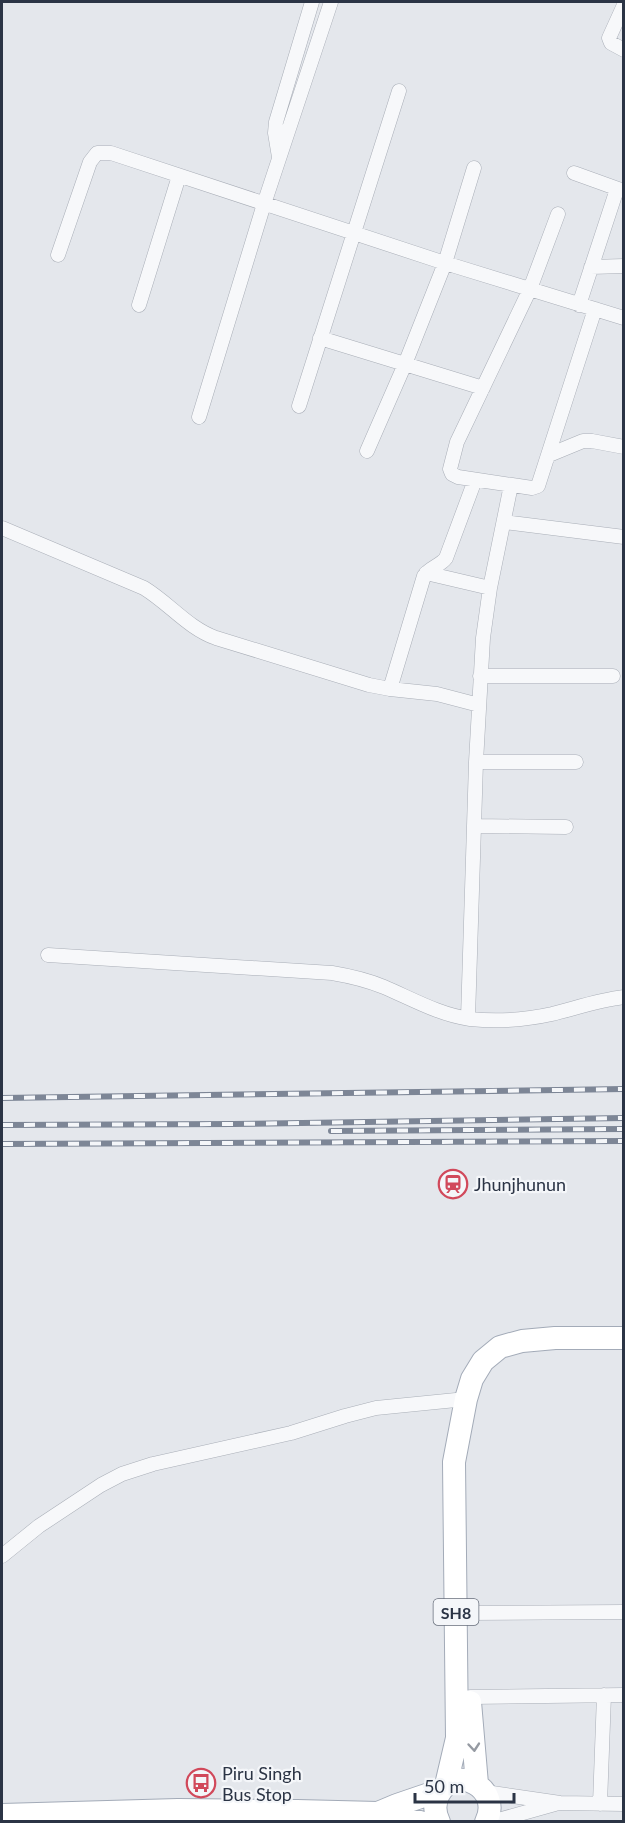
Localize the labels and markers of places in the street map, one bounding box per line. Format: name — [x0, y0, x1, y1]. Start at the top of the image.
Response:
station icon: Jhunjhunun — [437, 1168, 469, 1200]
place label: Jhunjhunun — [474, 1173, 566, 1195]
place label: Piru Singh Bus Stop — [222, 1762, 302, 1805]
bus stop icon: Piru Singh Bus Stop — [185, 1767, 217, 1799]

